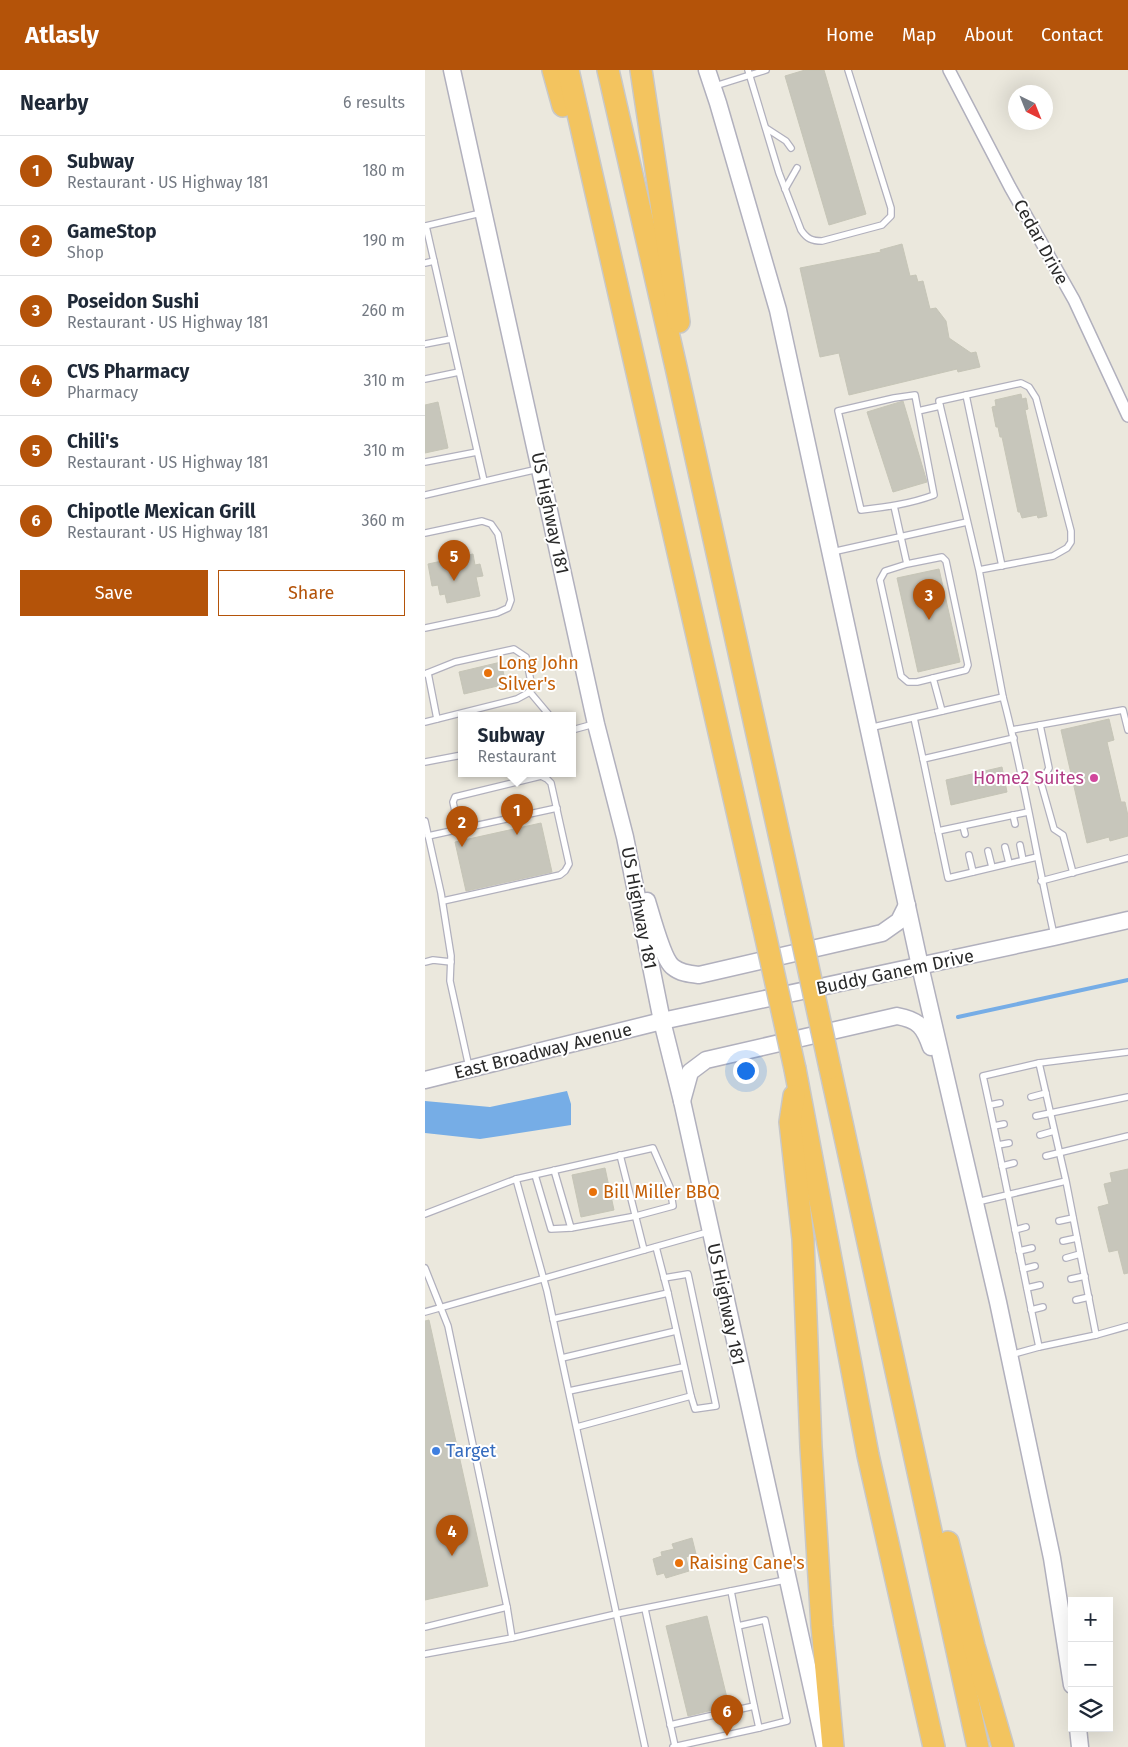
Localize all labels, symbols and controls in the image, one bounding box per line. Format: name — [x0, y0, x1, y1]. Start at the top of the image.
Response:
text: Atlasly — [25, 21, 99, 49]
text: Home — [826, 24, 874, 46]
text: Map — [902, 24, 936, 46]
text: About — [964, 24, 1013, 46]
text: Contact — [1041, 24, 1103, 46]
north arrow — [1008, 85, 1053, 130]
text: Nearby — [20, 90, 88, 116]
text: 6 results — [343, 93, 405, 112]
text: Subway — [67, 150, 134, 173]
text: 1 — [32, 161, 40, 180]
text: 180 m — [362, 161, 405, 180]
text: Restaurant · US Highway 181 — [67, 173, 269, 192]
street label: Cedar Drive — [1009, 196, 1073, 288]
text: GameStop — [67, 220, 157, 243]
text: 2 — [32, 231, 40, 250]
text: 190 m — [363, 231, 405, 250]
text: Shop — [67, 243, 104, 262]
text: Poseidon Sushi — [67, 290, 199, 313]
text: 3 — [32, 301, 40, 320]
text: 260 m — [362, 301, 405, 320]
text: Restaurant · US Highway 181 — [67, 313, 269, 332]
text: CVS Pharmacy — [67, 360, 189, 383]
text: 4 — [31, 371, 41, 390]
text: 310 m — [364, 371, 405, 390]
text: Pharmacy — [67, 383, 138, 402]
text: Chili's — [67, 430, 119, 453]
text: 5 — [32, 441, 40, 460]
text: 310 m — [364, 441, 405, 460]
street label: US Highway 181 — [526, 450, 574, 576]
text: Restaurant · US Highway 181 — [67, 453, 269, 472]
text: Chipotle Mexican Grill — [67, 500, 256, 523]
text: 6 — [31, 511, 41, 530]
text: 360 m — [362, 511, 405, 530]
text: Restaurant · US Highway 181 — [67, 523, 269, 542]
pin: 5 — [438, 540, 470, 581]
button: Save — [20, 570, 208, 616]
button: Share — [218, 570, 405, 616]
pin: 3 — [913, 579, 945, 620]
place label: Long John Silver's — [498, 652, 579, 695]
marker: Long John Silver's — [482, 667, 494, 679]
popup — [458, 712, 576, 777]
text: Subway — [478, 724, 545, 747]
text: Restaurant — [478, 747, 556, 766]
place label: Home2 Suites — [973, 767, 1084, 789]
marker: Home2 Suites — [1088, 772, 1100, 784]
pin: 1 — [501, 794, 533, 835]
pin: 2 — [446, 806, 478, 847]
street label: US Highway 181 — [616, 845, 662, 971]
street label: Buddy Ganem Drive — [814, 945, 976, 999]
street label: East Broadway Avenue — [452, 1018, 634, 1084]
your location — [733, 1058, 759, 1084]
place label: Bill Miller BBQ — [603, 1181, 720, 1203]
marker: Bill Miller BBQ — [587, 1186, 599, 1198]
street label: US Highway 181 — [702, 1241, 750, 1367]
place label: Target — [446, 1440, 497, 1462]
marker: Target — [430, 1445, 442, 1457]
pin: 4 — [436, 1515, 468, 1556]
place label: Raising Cane's — [689, 1552, 805, 1574]
marker: Raising Cane's — [673, 1557, 685, 1569]
map controls — [1068, 1597, 1113, 1732]
button: + — [1068, 1597, 1113, 1642]
button: − — [1068, 1642, 1113, 1687]
button: layers — [1068, 1687, 1113, 1732]
pin: 6 — [711, 1695, 743, 1736]

